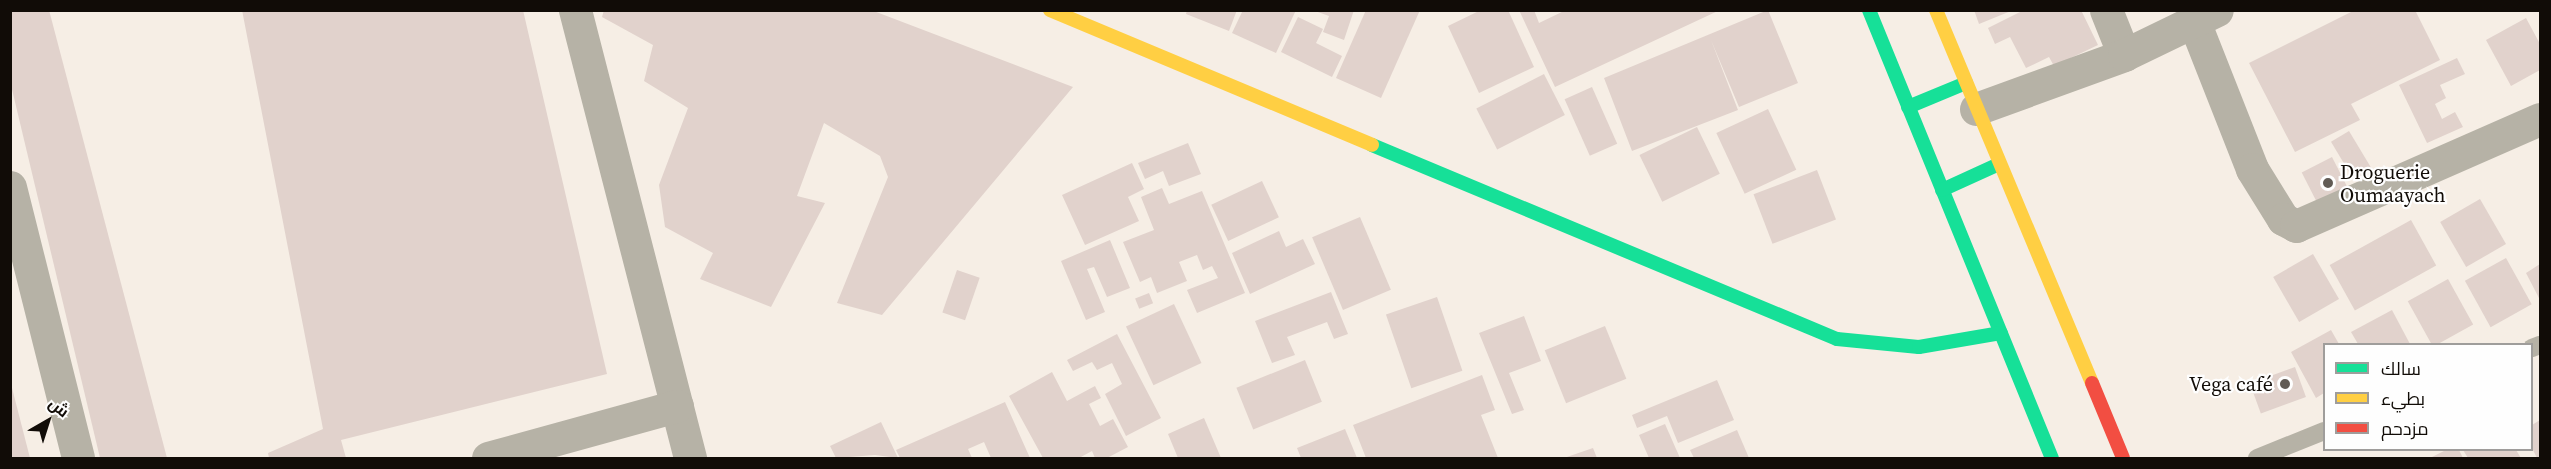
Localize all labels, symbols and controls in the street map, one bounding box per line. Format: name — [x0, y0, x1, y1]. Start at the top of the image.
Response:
place label: Droguerie Oumaayach — [2340, 160, 2446, 207]
marker: Droguerie Oumaayach — [2321, 176, 2335, 190]
legend — [2323, 343, 2533, 451]
text: سالك — [2381, 356, 2421, 381]
place label: Vega café — [2189, 372, 2273, 396]
marker: Vega café — [2278, 377, 2292, 391]
text: بطيء — [2381, 386, 2425, 411]
north arrow — [18, 391, 78, 451]
text: ش — [44, 392, 74, 422]
text: مزدحم — [2381, 416, 2429, 441]

